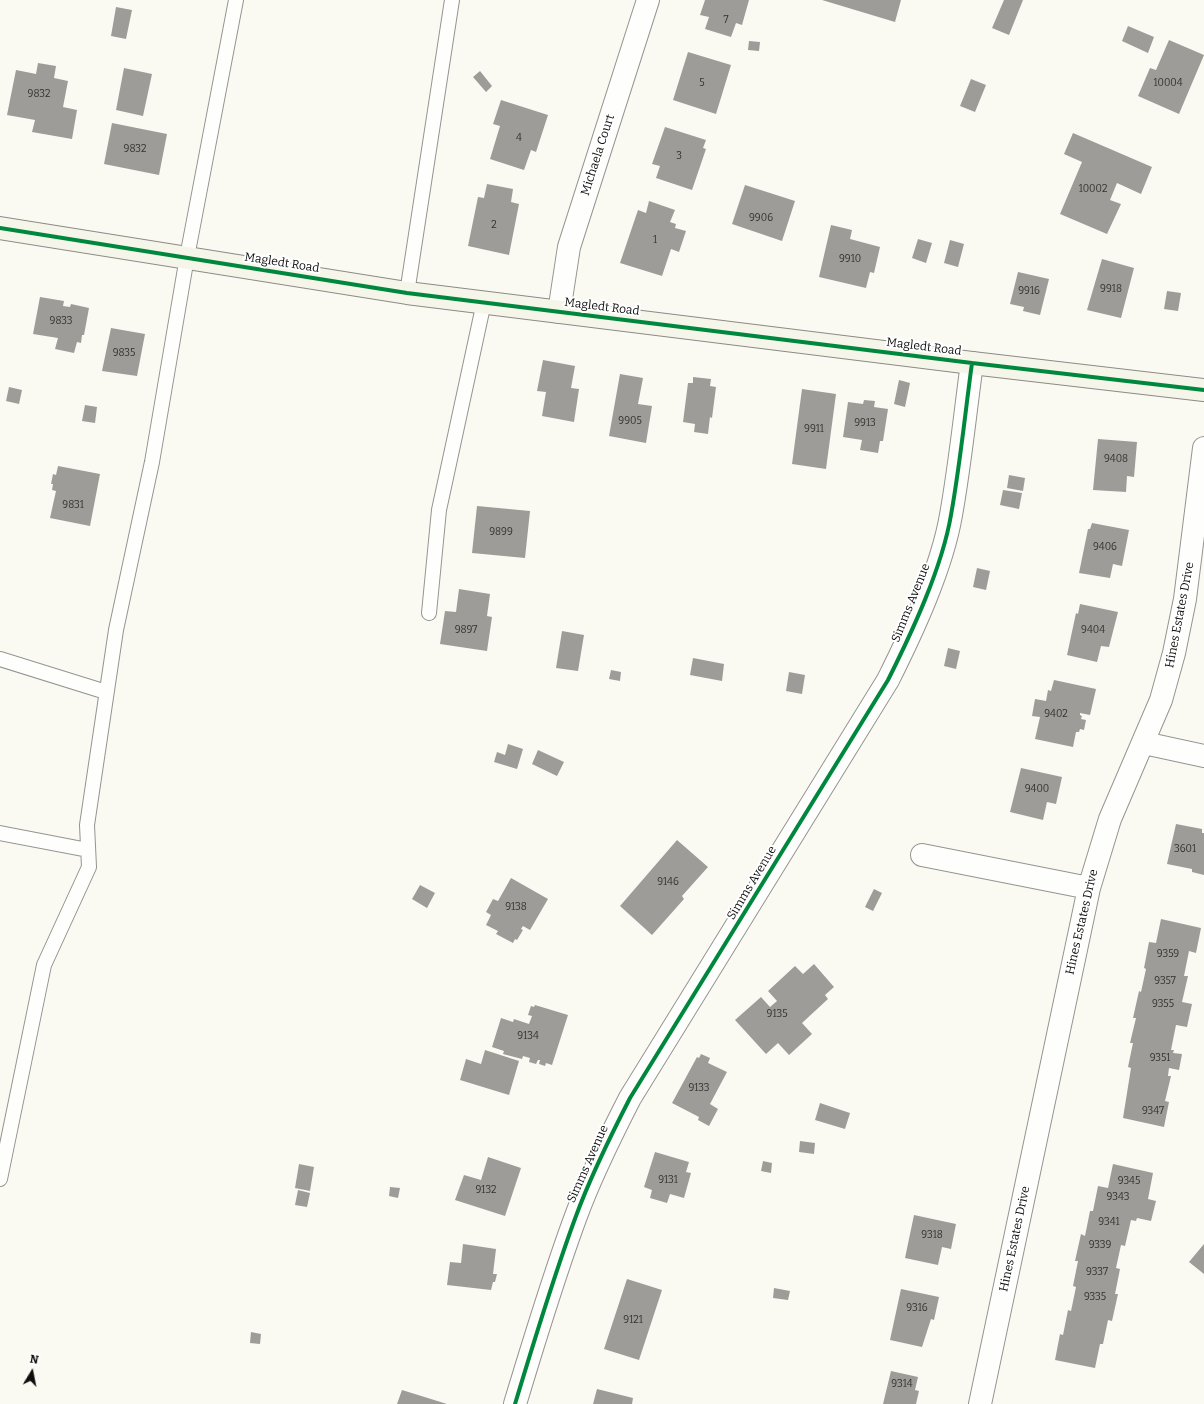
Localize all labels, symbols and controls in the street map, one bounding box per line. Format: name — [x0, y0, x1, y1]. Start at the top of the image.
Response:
house number: 7 — [723, 14, 729, 26]
house number: 5 — [699, 77, 705, 89]
house number: 10004 — [1153, 77, 1183, 89]
house number: 9832 — [28, 88, 50, 100]
street label: Michaela Court — [578, 113, 618, 197]
house number: 4 — [516, 132, 522, 144]
house number: 9832 — [124, 143, 146, 155]
house number: 3 — [676, 150, 682, 162]
house number: 10002 — [1079, 183, 1107, 195]
house number: 9906 — [749, 212, 773, 224]
house number: 2 — [491, 219, 497, 231]
house number: 1 — [653, 234, 657, 246]
street label: Magledt Road — [243, 250, 321, 276]
house number: 9910 — [839, 253, 861, 265]
house number: 9918 — [1100, 283, 1122, 295]
house number: 9916 — [1018, 285, 1040, 297]
street label: Magledt Road — [564, 295, 640, 319]
house number: 9833 — [50, 315, 72, 327]
street label: Magledt Road — [886, 335, 962, 359]
house number: 9835 — [113, 347, 135, 359]
house number: 9905 — [618, 415, 642, 427]
house number: 9913 — [854, 417, 876, 429]
house number: 9911 — [804, 423, 824, 435]
house number: 9408 — [1104, 453, 1128, 465]
house number: 9831 — [62, 499, 84, 511]
house number: 9899 — [489, 526, 513, 538]
house number: 9406 — [1093, 541, 1117, 553]
street label: Hines Estates Drive — [1163, 561, 1197, 669]
street label: Simms Avenue — [889, 562, 933, 644]
house number: 9897 — [455, 624, 477, 636]
house number: 9404 — [1081, 624, 1105, 636]
house number: 9402 — [1044, 708, 1068, 720]
house number: 9400 — [1025, 783, 1049, 795]
street label: Simms Avenue — [724, 843, 780, 923]
house number: 3601 — [1174, 843, 1196, 855]
street label: Hines Estates Drive — [1063, 868, 1101, 976]
house number: 9146 — [657, 876, 679, 888]
house number: 9138 — [505, 901, 527, 913]
house number: 9359 — [1157, 948, 1179, 960]
house number: 9357 — [1154, 975, 1176, 987]
house number: 9355 — [1152, 998, 1174, 1010]
house number: 9135 — [767, 1008, 787, 1020]
house number: 9134 — [517, 1030, 539, 1042]
house number: 9351 — [1150, 1052, 1170, 1064]
house number: 9133 — [688, 1082, 710, 1094]
house number: 9347 — [1142, 1105, 1164, 1117]
street label: Simms Avenue — [564, 1123, 612, 1205]
house number: 9131 — [658, 1174, 678, 1186]
house number: 9345 — [1118, 1175, 1140, 1187]
house number: 9132 — [475, 1184, 497, 1196]
street label: Hines Estates Drive — [997, 1185, 1033, 1293]
house number: 9343 — [1107, 1191, 1129, 1203]
house number: 9341 — [1098, 1216, 1120, 1228]
house number: 9318 — [921, 1229, 943, 1241]
house number: 9339 — [1089, 1239, 1111, 1251]
house number: 9337 — [1086, 1266, 1108, 1278]
house number: 9335 — [1084, 1291, 1106, 1303]
house number: 9316 — [906, 1302, 928, 1314]
house number: 9121 — [623, 1314, 643, 1326]
north arrow — [12, 1352, 52, 1392]
text: N — [29, 1353, 39, 1367]
house number: 9314 — [891, 1378, 913, 1390]

